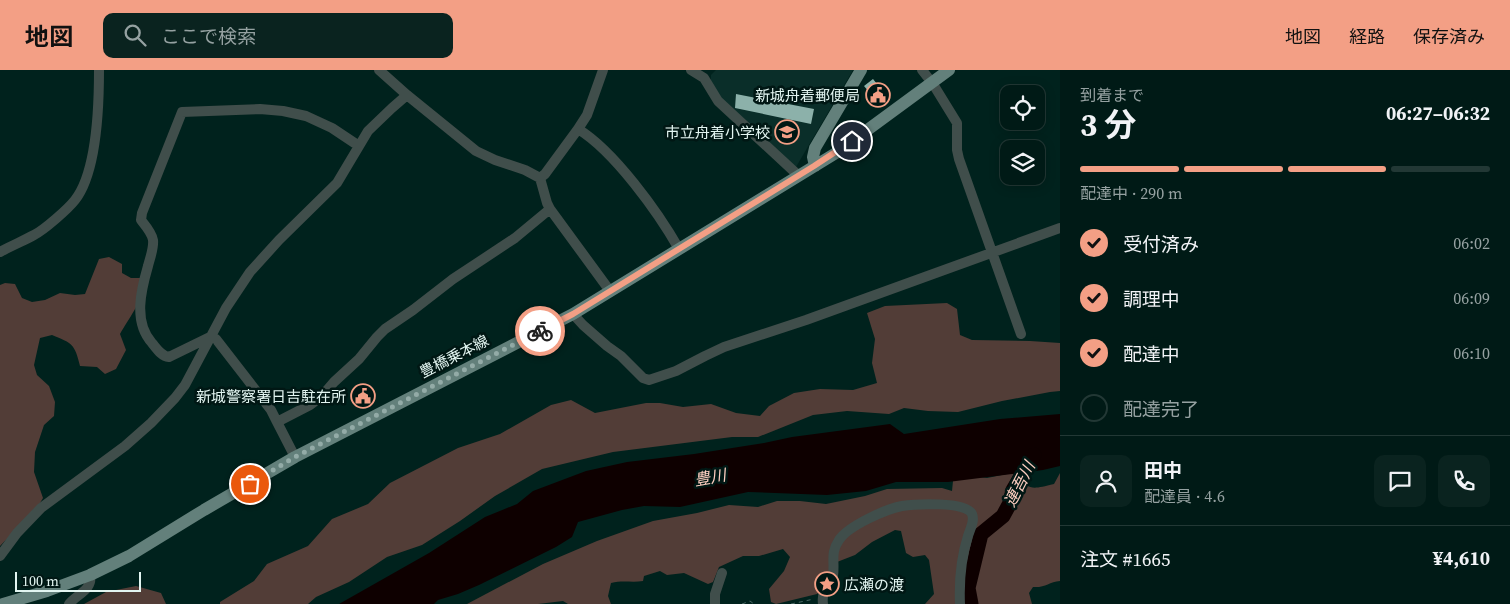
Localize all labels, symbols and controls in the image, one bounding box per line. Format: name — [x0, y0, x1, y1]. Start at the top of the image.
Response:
search box — [103, 13, 453, 58]
text: 地図 — [25, 20, 73, 53]
icon: search — [121, 21, 149, 49]
text: ここで検索 — [161, 23, 256, 49]
text: 地図 — [1285, 24, 1321, 49]
text: 経路 — [1349, 24, 1385, 49]
text: 保存済み — [1413, 24, 1485, 49]
public building icon: 新城舟着郵便局 — [865, 82, 891, 108]
text: 到着まで — [1080, 84, 1144, 106]
place label: 新城舟着郵便局 — [755, 85, 860, 106]
map controls — [1000, 85, 1045, 185]
button: locate — [1000, 85, 1045, 130]
text: 06:27–06:32 — [1386, 100, 1490, 126]
text: 3 分 — [1080, 103, 1136, 147]
school or university icon: 市立舟着小学校 — [774, 119, 800, 145]
pin — [831, 120, 873, 162]
place label: 市立舟着小学校 — [665, 122, 770, 143]
icon: home — [838, 127, 866, 155]
button: layers — [1000, 140, 1045, 185]
text: 配達中 · 290 m — [1080, 182, 1182, 204]
icon: check — [1080, 229, 1108, 257]
text: 受付済み — [1123, 231, 1199, 257]
text: 06:02 — [1453, 232, 1490, 254]
icon: check — [1080, 284, 1108, 312]
text: 調理中 — [1123, 286, 1180, 312]
text: 06:09 — [1453, 287, 1490, 309]
courier — [515, 306, 565, 356]
icon: bike — [526, 317, 554, 345]
street label: 豊橋乗本線 — [416, 330, 492, 382]
icon: check — [1080, 339, 1108, 367]
text: 配達中 — [1123, 341, 1180, 367]
text: 06:10 — [1453, 342, 1490, 364]
public building icon: 新城警察署日吉駐在所 — [350, 383, 376, 409]
place label: 新城警察署日吉駐在所 — [196, 386, 346, 407]
text: 配達完了 — [1123, 396, 1199, 422]
button: person — [1080, 455, 1132, 507]
button: chat — [1374, 455, 1426, 507]
button: phone — [1438, 455, 1490, 507]
water label: 連吾川 — [998, 456, 1041, 510]
text: 田中 — [1144, 457, 1182, 483]
pin — [229, 463, 271, 505]
water label: 豊川 — [692, 463, 730, 491]
icon: bag — [236, 470, 264, 498]
text: 配達員 · 4.6 — [1144, 485, 1225, 507]
text: ¥4,610 — [1433, 545, 1490, 571]
text: 注文 #1665 — [1080, 546, 1170, 572]
scale bar — [15, 569, 141, 592]
text: 100 m — [22, 571, 59, 591]
place icon: 広瀬の渡 — [814, 571, 840, 597]
place label: 広瀬の渡 — [844, 574, 904, 595]

